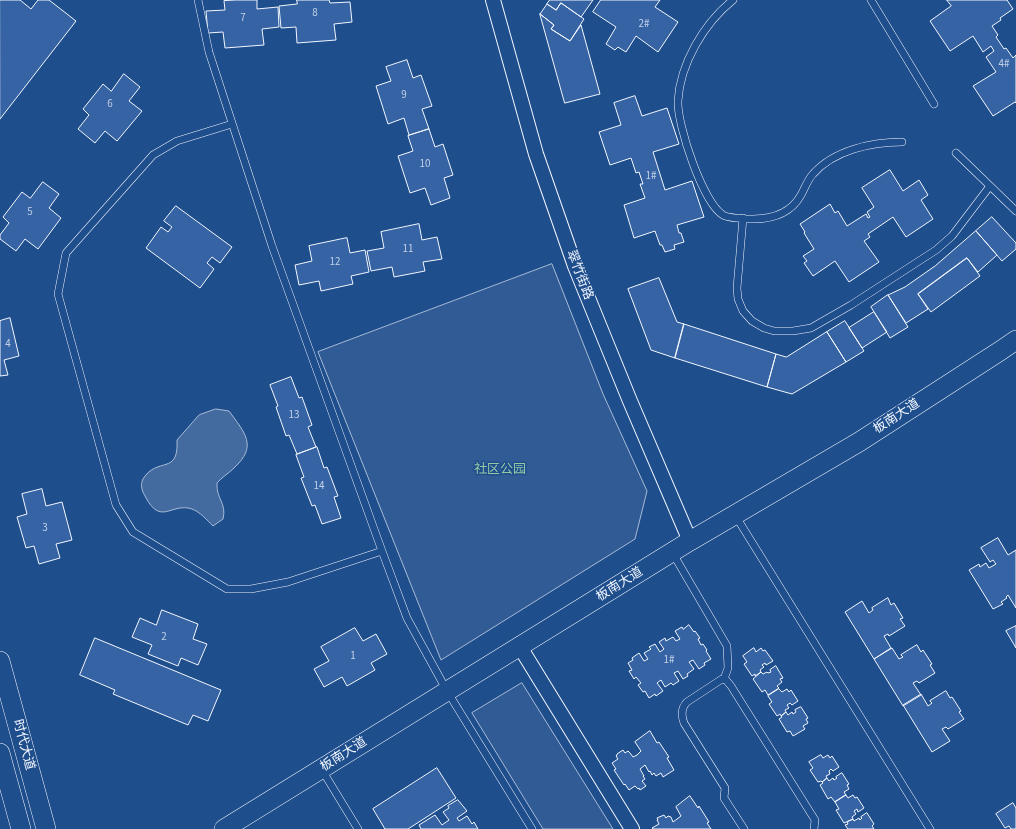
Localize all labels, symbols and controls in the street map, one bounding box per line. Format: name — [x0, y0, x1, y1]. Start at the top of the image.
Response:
house number: 8 — [312, 7, 318, 21]
house number: 7 — [240, 12, 246, 26]
house number: 2# — [639, 18, 649, 32]
house number: 4# — [999, 58, 1009, 72]
house number: 9 — [401, 89, 407, 103]
house number: 6 — [107, 98, 113, 112]
house number: 10 — [420, 158, 430, 172]
house number: 1# — [646, 170, 656, 184]
house number: 5 — [27, 206, 33, 220]
house number: 11 — [403, 243, 413, 257]
street label: 翠竹街路 — [562, 248, 596, 302]
house number: 12 — [330, 256, 340, 270]
house number: 4 — [5, 338, 11, 352]
street label: 板南大道 — [871, 396, 923, 438]
house number: 13 — [289, 409, 299, 423]
park label: 社区公园 — [474, 462, 526, 478]
house number: 14 — [314, 480, 324, 494]
house number: 3 — [42, 522, 48, 536]
street label: 板南大道 — [594, 565, 646, 605]
house number: 2 — [161, 631, 167, 645]
house number: 1 — [350, 650, 356, 664]
house number: 1# — [664, 654, 674, 668]
street label: 时代大道 — [9, 718, 37, 772]
street label: 板南大道 — [318, 735, 370, 775]

